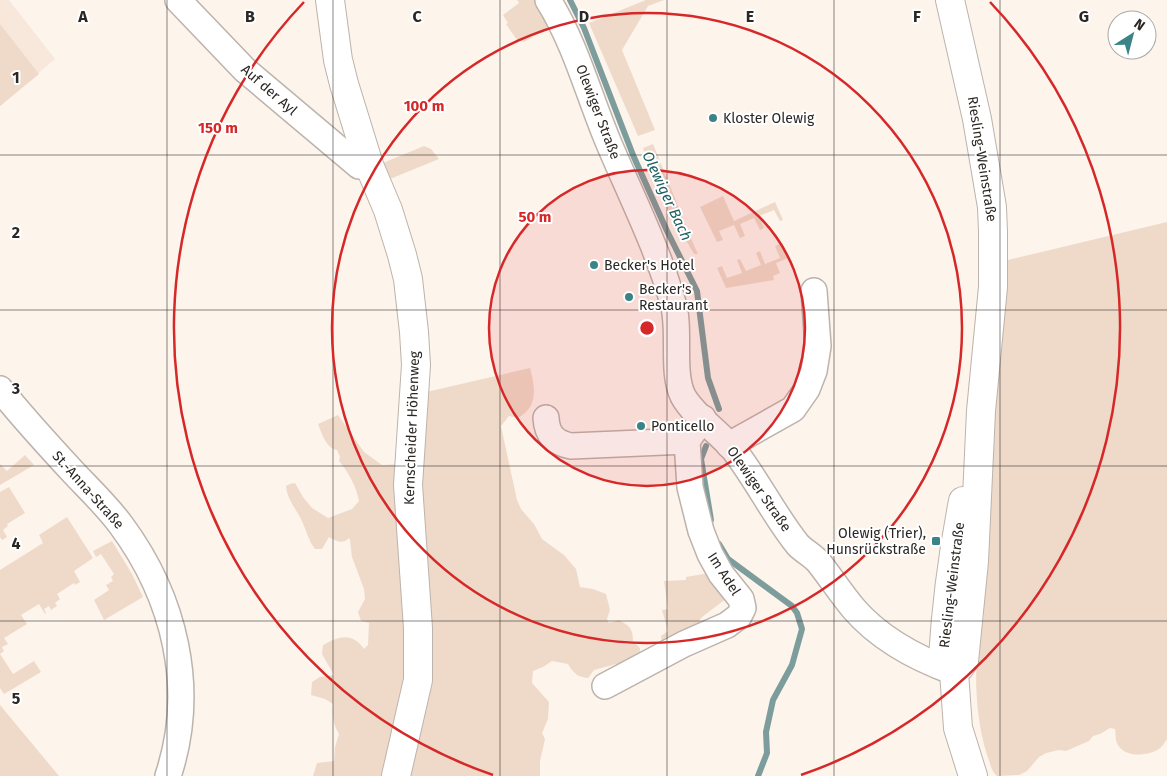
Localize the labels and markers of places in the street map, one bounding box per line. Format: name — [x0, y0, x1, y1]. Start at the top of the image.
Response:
place label: Kloster Olewig — [723, 110, 815, 127]
marker: Kloster Olewig — [707, 112, 719, 124]
place label: Becker's Hotel — [604, 257, 694, 274]
marker: Becker's Hotel — [588, 259, 600, 271]
place label: Becker's Restaurant — [639, 281, 709, 314]
marker: Becker's Restaurant — [623, 291, 635, 303]
centre of rings — [638, 319, 656, 337]
place label: Ponticello — [651, 418, 714, 435]
marker: Ponticello — [635, 420, 647, 432]
place label: Olewig (Trier), Hunsrückstraße — [826, 525, 926, 558]
marker: Olewig (Trier), Hunsrückstraße — [930, 535, 942, 547]

